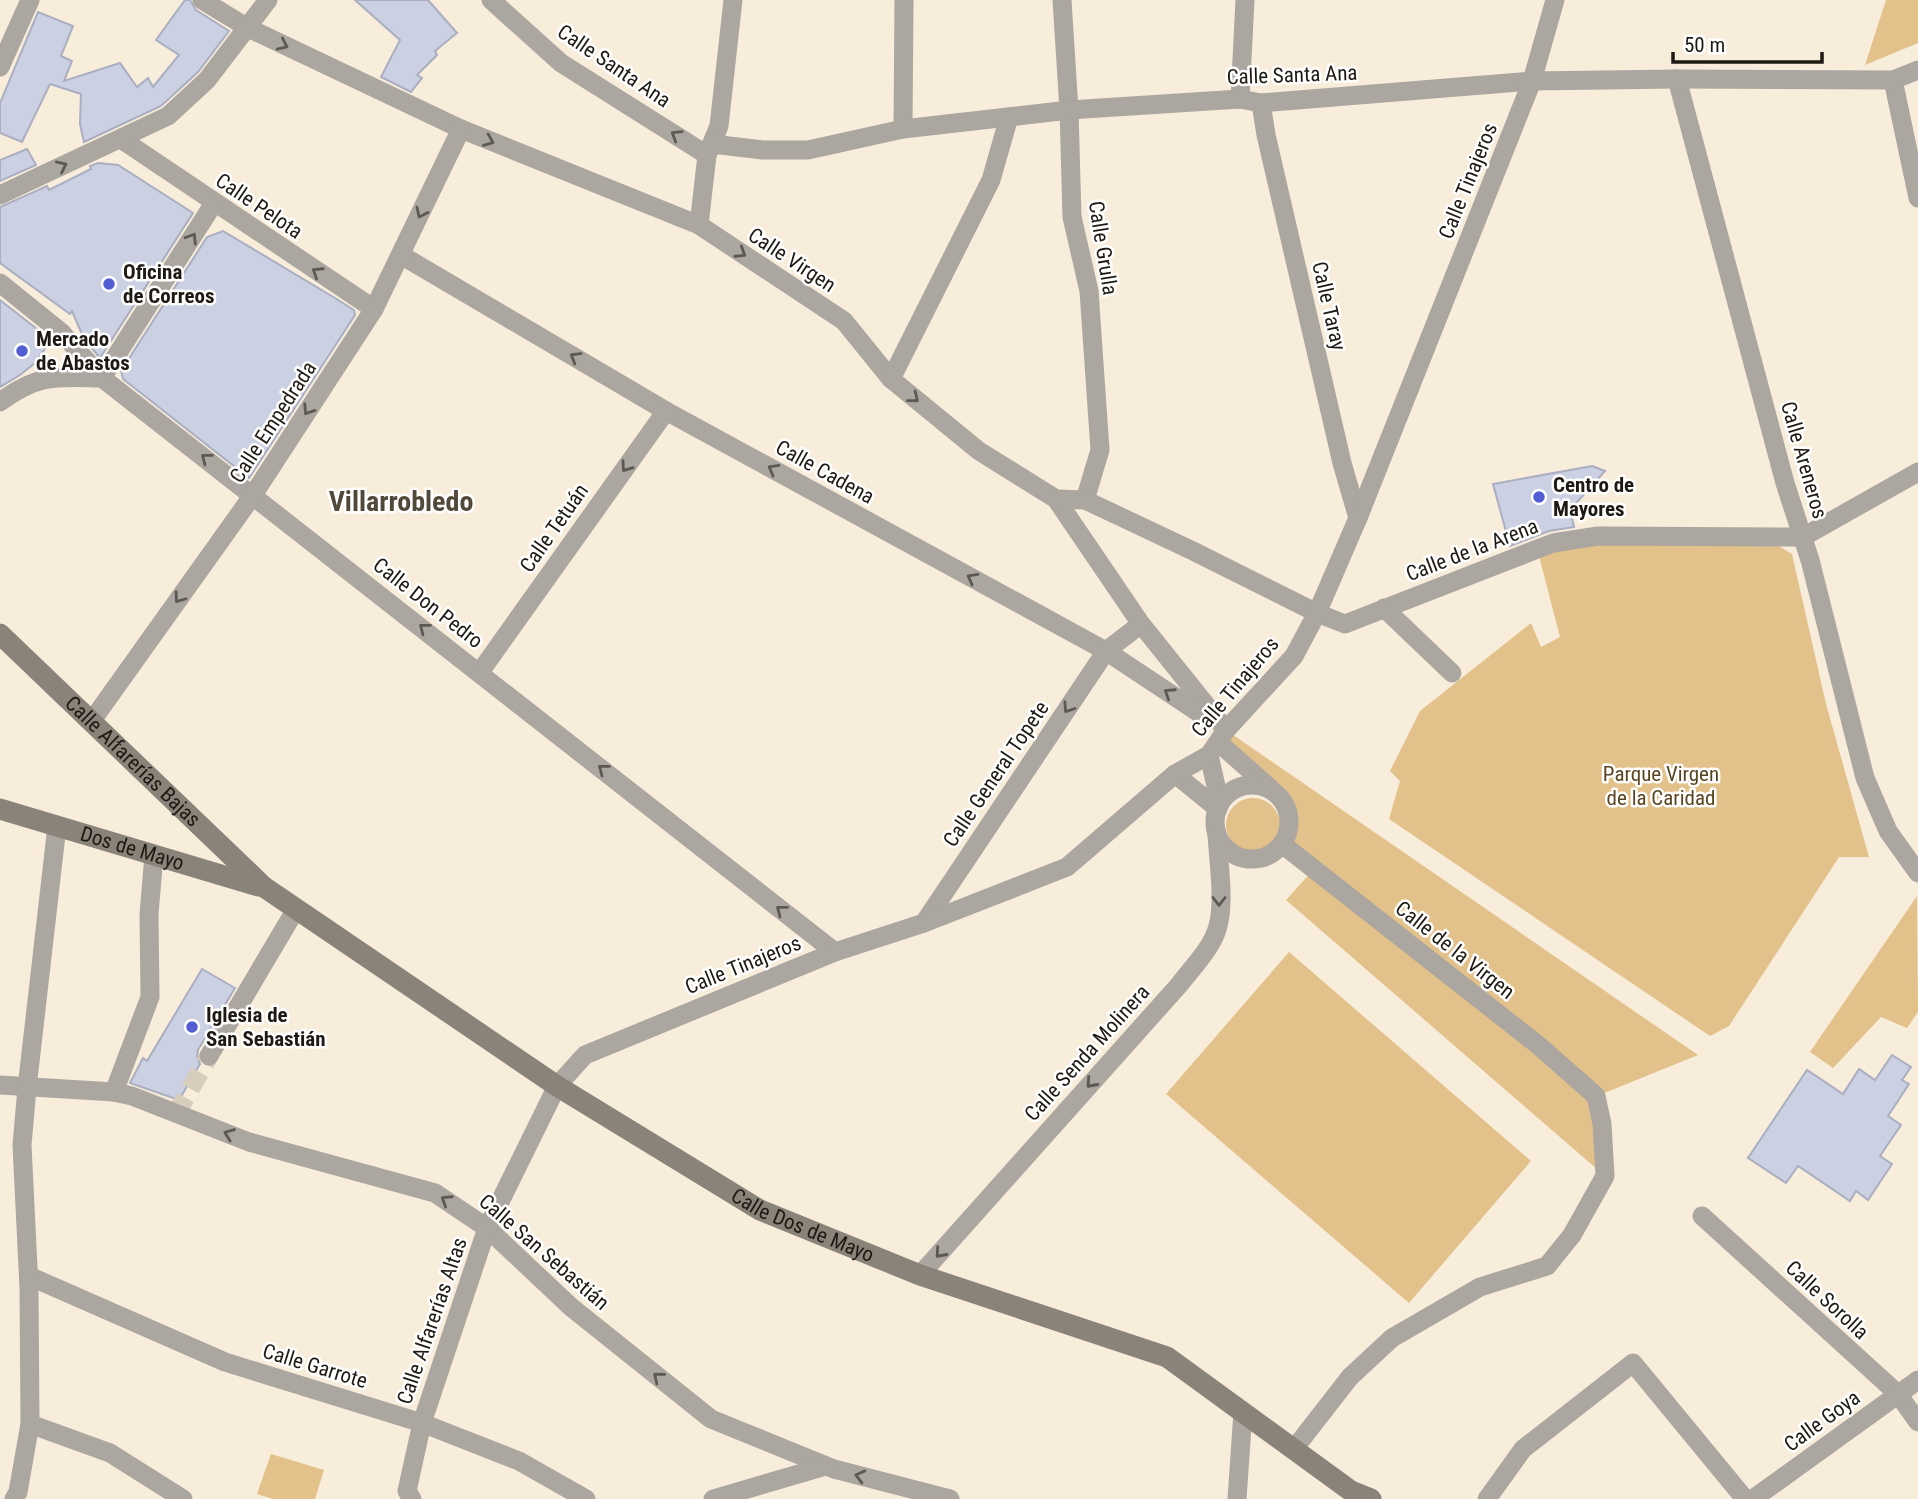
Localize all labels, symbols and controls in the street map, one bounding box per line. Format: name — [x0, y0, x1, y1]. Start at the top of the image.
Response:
street label: Calle Santa Ana — [553, 19, 675, 113]
scale bar — [1673, 21, 1822, 65]
text: 50 m — [1684, 33, 1725, 57]
one-way arrow — [276, 37, 288, 51]
street label: Calle Santa Ana — [1226, 61, 1358, 89]
street label: Calle Tinajeros — [1434, 120, 1502, 242]
one-way arrow — [671, 131, 684, 144]
one-way arrow — [483, 132, 495, 146]
one-way arrow — [55, 160, 67, 174]
street label: Calle Pelota — [211, 168, 307, 244]
street label: Calle Grulla — [1084, 199, 1122, 297]
one-way arrow — [415, 206, 429, 218]
street label: Calle Virgen — [744, 223, 840, 297]
one-way arrow — [183, 233, 196, 246]
one-way arrow — [733, 245, 746, 257]
street label: Calle Taray — [1307, 259, 1351, 353]
place label: Oficina de Correos — [123, 260, 214, 308]
one-way arrow — [312, 268, 325, 280]
marker: Oficina de Correos — [101, 276, 117, 292]
place label: Mercado de Abastos — [36, 327, 130, 375]
marker: Mercado de Abastos — [14, 343, 30, 359]
one-way arrow — [569, 353, 582, 366]
street label: Calle Empedrada — [225, 357, 321, 487]
one-way arrow — [906, 389, 918, 402]
street label: Calle Areneros — [1776, 399, 1832, 521]
one-way arrow — [304, 402, 316, 415]
street label: Calle Cadena — [772, 435, 878, 509]
one-way arrow — [201, 454, 213, 467]
one-way arrow — [622, 459, 634, 472]
one-way arrow — [767, 464, 780, 478]
place label: Centro de Mayores — [1553, 473, 1634, 521]
street label: Calle Tetuán — [515, 479, 593, 577]
district label: Villarrobledo — [329, 485, 473, 518]
marker: Centro de Mayores — [1531, 489, 1547, 505]
street label: Calle de la Arena — [1403, 514, 1541, 586]
street label: Calle Don Pedro — [368, 553, 488, 653]
one-way arrow — [967, 573, 980, 587]
one-way arrow — [175, 590, 188, 602]
one-way arrow — [419, 624, 431, 637]
street label: Calle Tinajeros — [1186, 632, 1284, 742]
one-way arrow — [1164, 688, 1177, 701]
street label: Calle Alfarerías Bajas — [60, 691, 205, 831]
street label: Calle General Topete — [938, 696, 1054, 851]
one-way arrow — [1064, 700, 1076, 713]
park label: Parque Virgen de la Caridad — [1603, 762, 1719, 810]
one-way arrow — [598, 764, 610, 777]
street label: Dos de Mayo — [78, 822, 187, 875]
one-way arrow — [1211, 896, 1227, 907]
street label: Calle de la Virgen — [1391, 896, 1519, 1004]
one-way arrow — [777, 905, 789, 918]
street label: Calle Tinajeros — [682, 931, 804, 999]
street label: Calle Senda Molinera — [1020, 980, 1154, 1126]
place label: Iglesia de San Sebastián — [206, 1003, 326, 1051]
marker: Iglesia de San Sebastián — [184, 1019, 200, 1035]
one-way arrow — [1087, 1075, 1100, 1088]
one-way arrow — [223, 1129, 235, 1143]
street label: Calle Dos de Mayo — [727, 1183, 877, 1267]
street label: Calle San Sebastián — [474, 1189, 614, 1315]
one-way arrow — [440, 1196, 453, 1209]
street label: Calle Alfarerías Altas — [392, 1235, 472, 1407]
one-way arrow — [936, 1244, 948, 1257]
street label: Calle Sorolla — [1781, 1256, 1873, 1344]
street label: Calle Garrote — [260, 1339, 370, 1393]
one-way arrow — [653, 1372, 665, 1385]
street label: Calle Goya — [1779, 1386, 1865, 1456]
one-way arrow — [854, 1470, 866, 1484]

